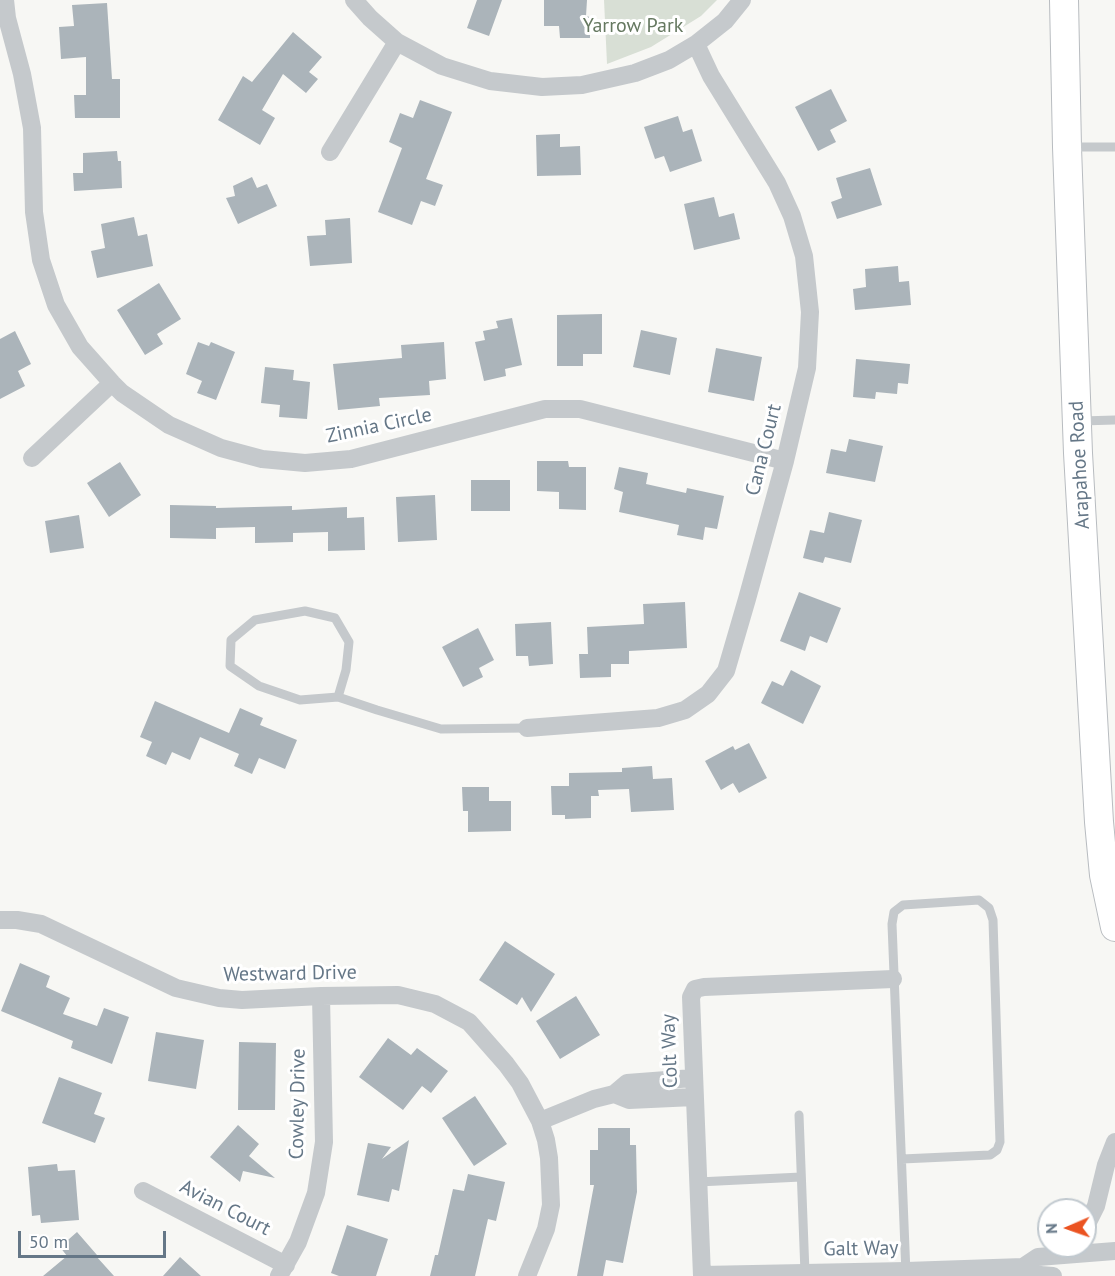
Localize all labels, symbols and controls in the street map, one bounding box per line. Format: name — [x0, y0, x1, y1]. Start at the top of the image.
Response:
park label: Yarrow Park — [583, 14, 683, 38]
street label: Arapahoe Road — [1065, 400, 1095, 530]
street label: Cana Court — [741, 402, 787, 498]
street label: Zinnia Circle — [324, 403, 434, 449]
street label: Westward Drive — [223, 961, 357, 987]
street label: Colt Way — [657, 1013, 683, 1089]
street label: Cowley Drive — [285, 1048, 311, 1160]
street label: Avian Court — [176, 1175, 274, 1241]
north arrow — [1037, 1198, 1097, 1258]
scale bar — [21, 1219, 170, 1257]
text: N — [1041, 1223, 1061, 1234]
text: 50 m — [29, 1230, 68, 1253]
street label: Galt Way — [823, 1236, 899, 1262]

